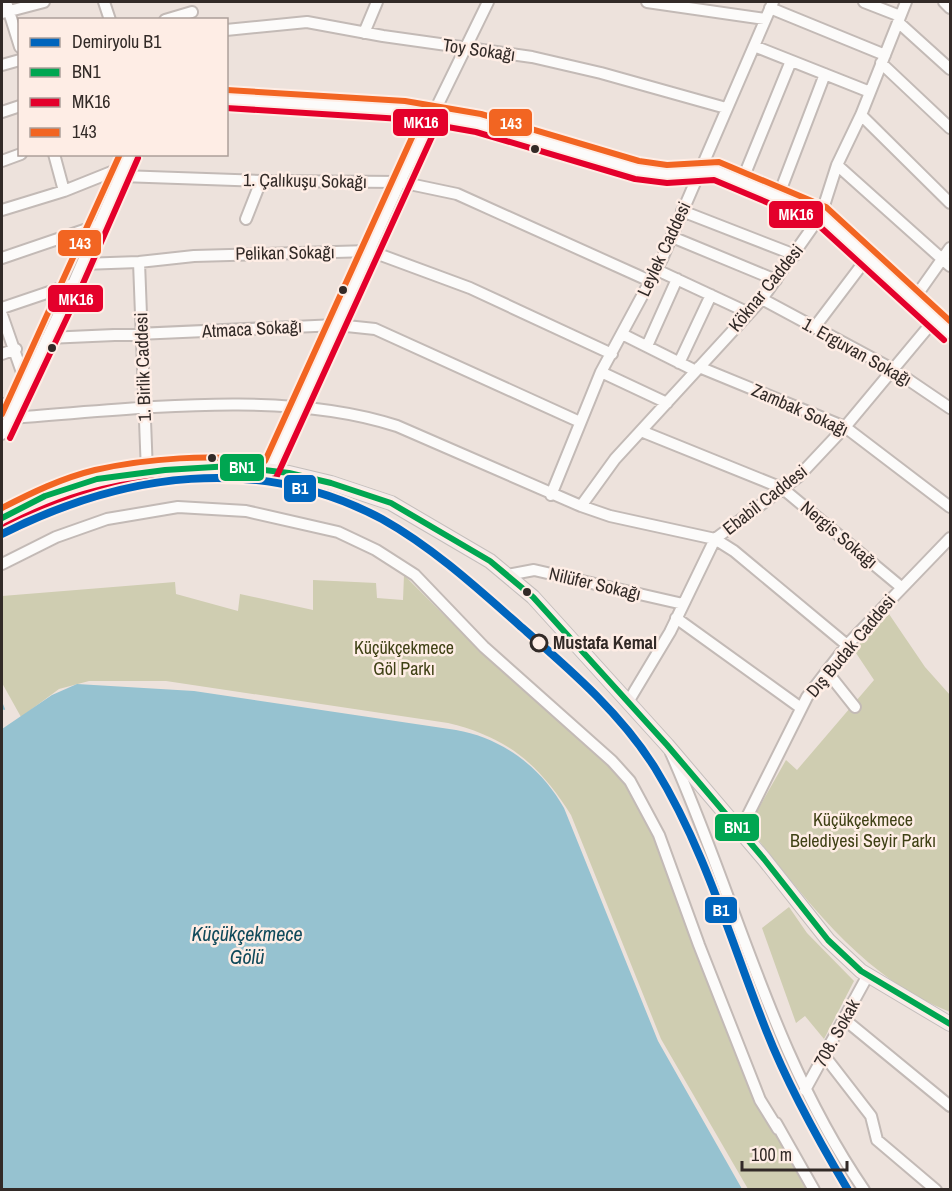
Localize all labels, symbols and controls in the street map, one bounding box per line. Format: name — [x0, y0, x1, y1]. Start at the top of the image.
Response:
legend — [18, 18, 228, 156]
text: Demiryolu B1 — [72, 29, 162, 54]
street label: Toy Sokağı — [441, 32, 517, 67]
text: BN1 — [72, 59, 102, 84]
text: MK16 — [72, 89, 111, 114]
line badge: MK16 — [392, 108, 449, 137]
line badge: 143 — [488, 108, 533, 137]
text: MK16 — [404, 111, 439, 133]
text: 143 — [500, 112, 522, 134]
text: 143 — [72, 119, 97, 144]
unlabelled marker — [529, 143, 541, 155]
street label: 1. Çalıkuşu Sokağı — [243, 167, 367, 194]
street label: Leylek Caddesi — [631, 197, 696, 300]
line badge: MK16 — [768, 200, 824, 229]
text: MK16 — [779, 203, 814, 225]
line badge: 143 — [57, 229, 102, 257]
text: 143 — [69, 232, 91, 254]
street label: Pelikan Sokağı — [235, 239, 335, 266]
street label: Köknar Caddesi — [723, 239, 809, 337]
line badge: MK16 — [47, 284, 104, 313]
unlabelled marker — [337, 284, 349, 296]
text: MK16 — [59, 288, 94, 310]
street label: 1. Erguvan Sokağı — [798, 311, 916, 392]
street label: 1. Birlik Caddesi — [128, 312, 157, 422]
street label: Atmaca Sokağı — [200, 313, 303, 344]
unlabelled marker — [46, 342, 58, 354]
street label: Zambak Sokağı — [748, 377, 853, 442]
unlabelled marker — [206, 452, 218, 464]
line badge: BN1 — [219, 453, 265, 482]
text: BN1 — [229, 456, 256, 478]
street label: Ebabil Caddesi — [717, 459, 812, 541]
line badge: B1 — [283, 474, 317, 503]
text: B1 — [292, 477, 309, 499]
street label: Nergis Sokağı — [795, 495, 883, 574]
street label: Nilüfer Sokağı — [547, 561, 643, 606]
unlabelled marker — [521, 586, 533, 598]
street label: Dış Budak Caddesi — [800, 589, 901, 702]
place label: Mustafa Kemal — [553, 630, 657, 655]
marker: Mustafa Kemal — [530, 634, 548, 652]
park label: Küçükçekmece Göl Parkı — [354, 635, 454, 681]
park label: Küçükçekmece Belediyesi Seyir Parkı — [790, 807, 936, 853]
line badge: BN1 — [714, 813, 760, 842]
text: BN1 — [724, 816, 751, 838]
line badge: B1 — [704, 896, 738, 924]
text: B1 — [713, 899, 730, 921]
water label: Küçükçekmece Gölü — [191, 920, 303, 970]
street label: 708. Sokak — [808, 994, 866, 1071]
scale bar — [742, 1134, 847, 1172]
text: 100 m — [751, 1142, 792, 1167]

